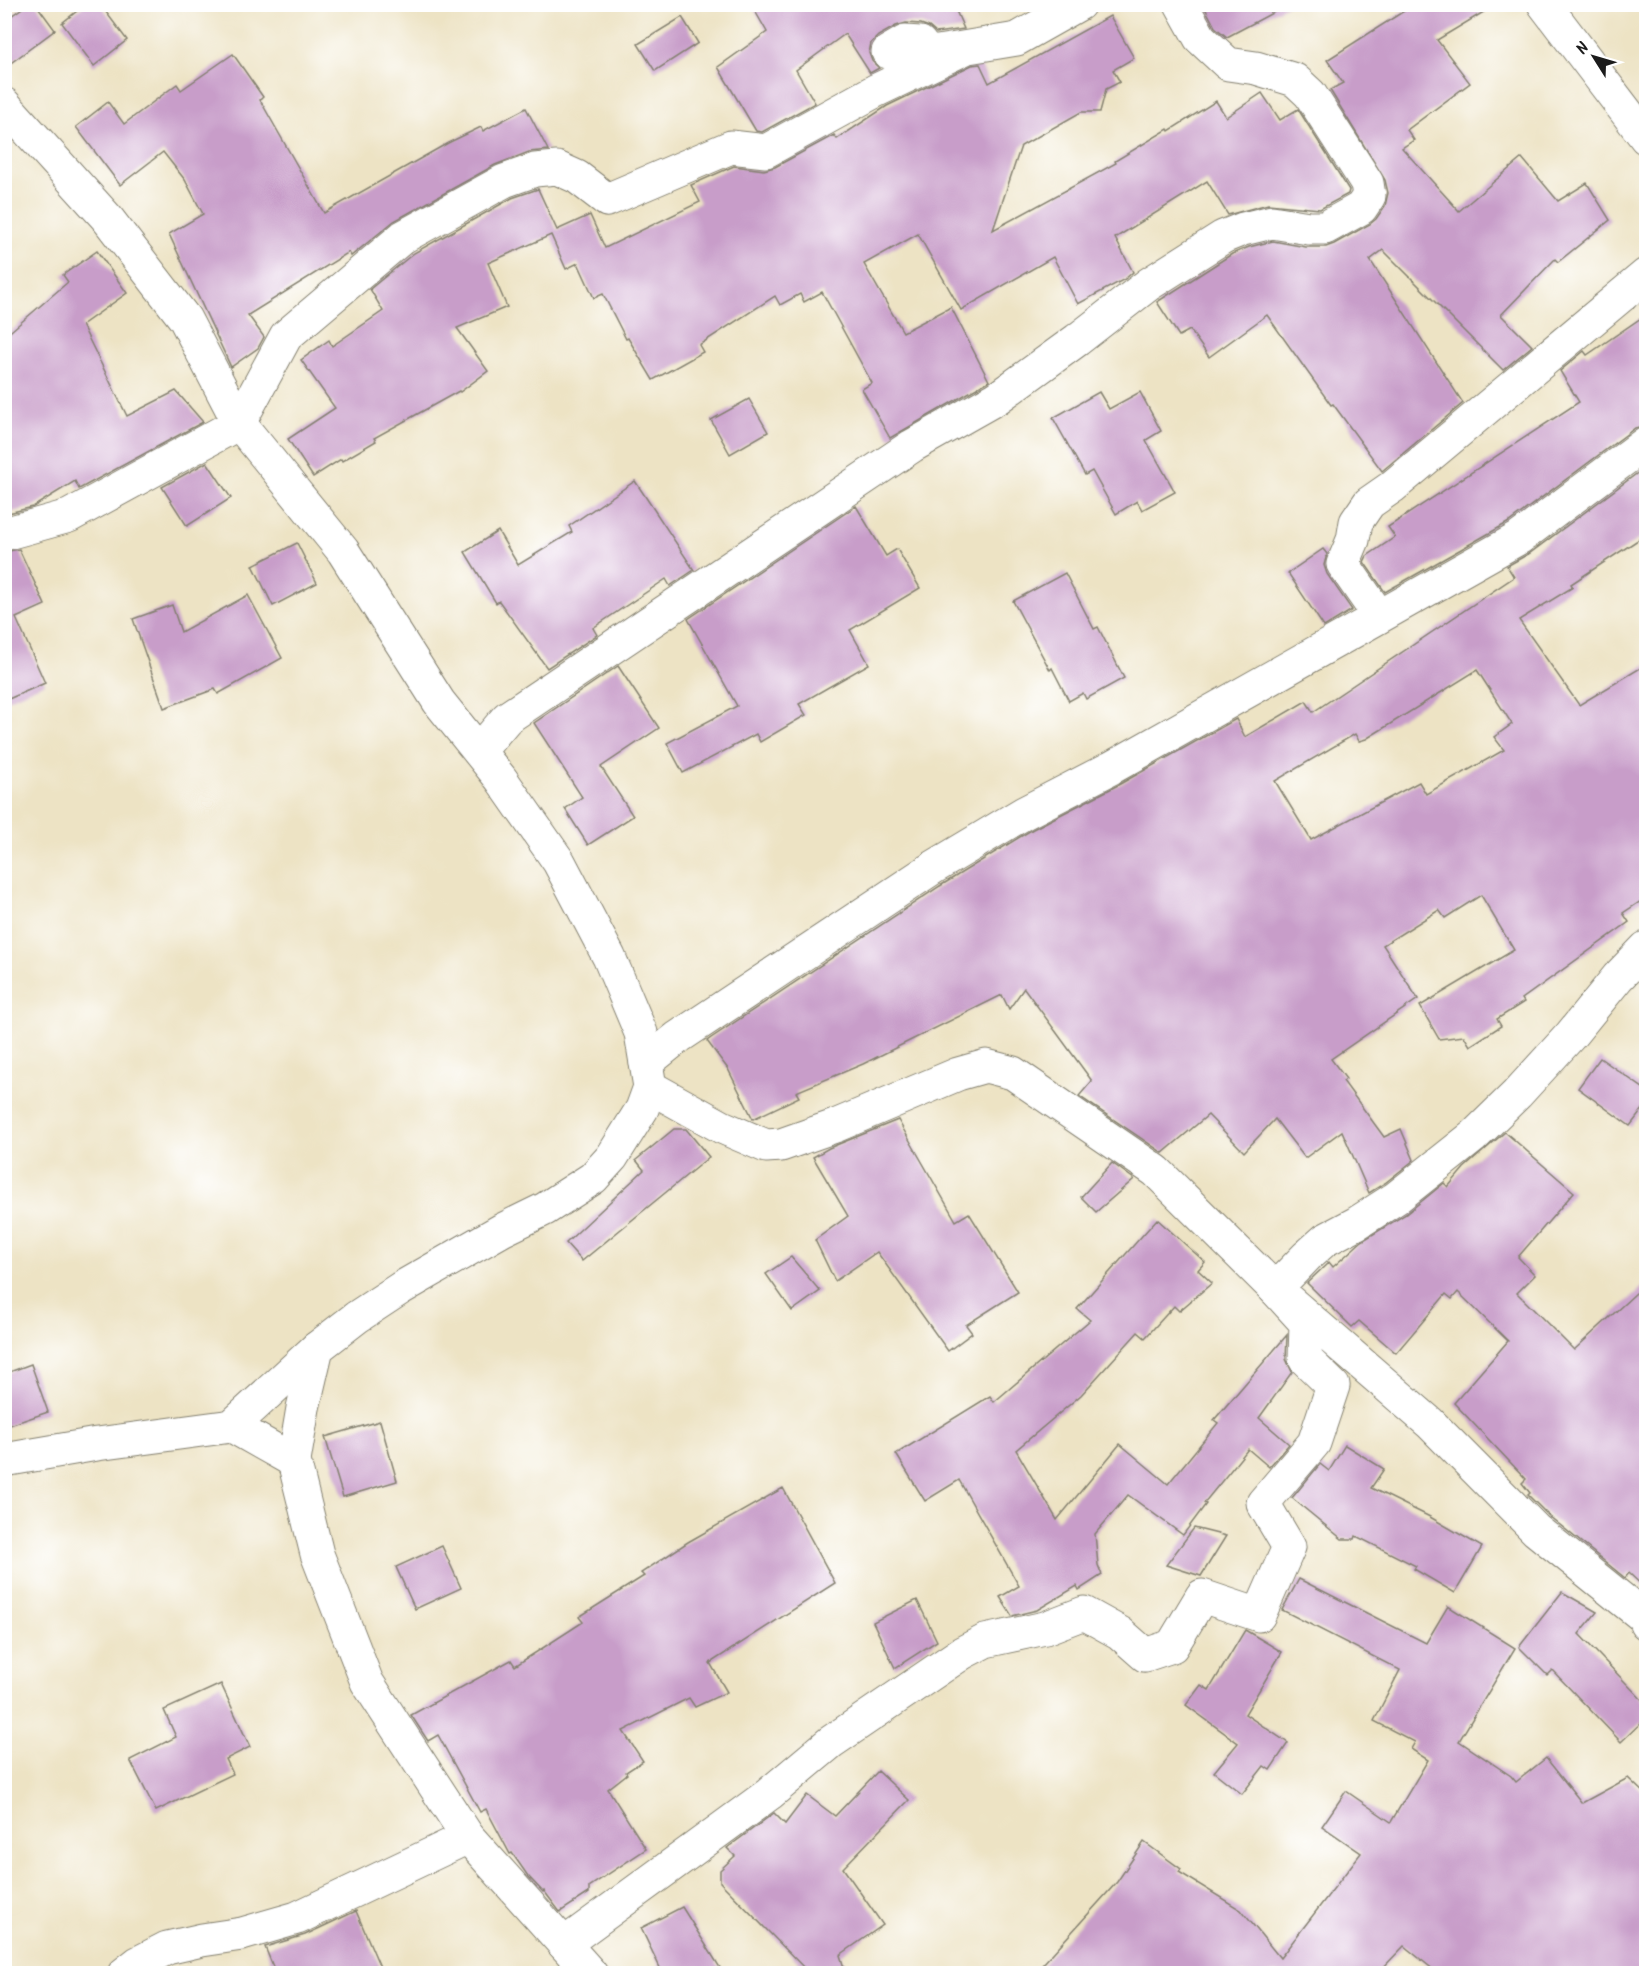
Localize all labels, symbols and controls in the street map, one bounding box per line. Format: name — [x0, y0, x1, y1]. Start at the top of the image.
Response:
north arrow — [1564, 27, 1624, 87]
text: N — [1570, 37, 1596, 60]

